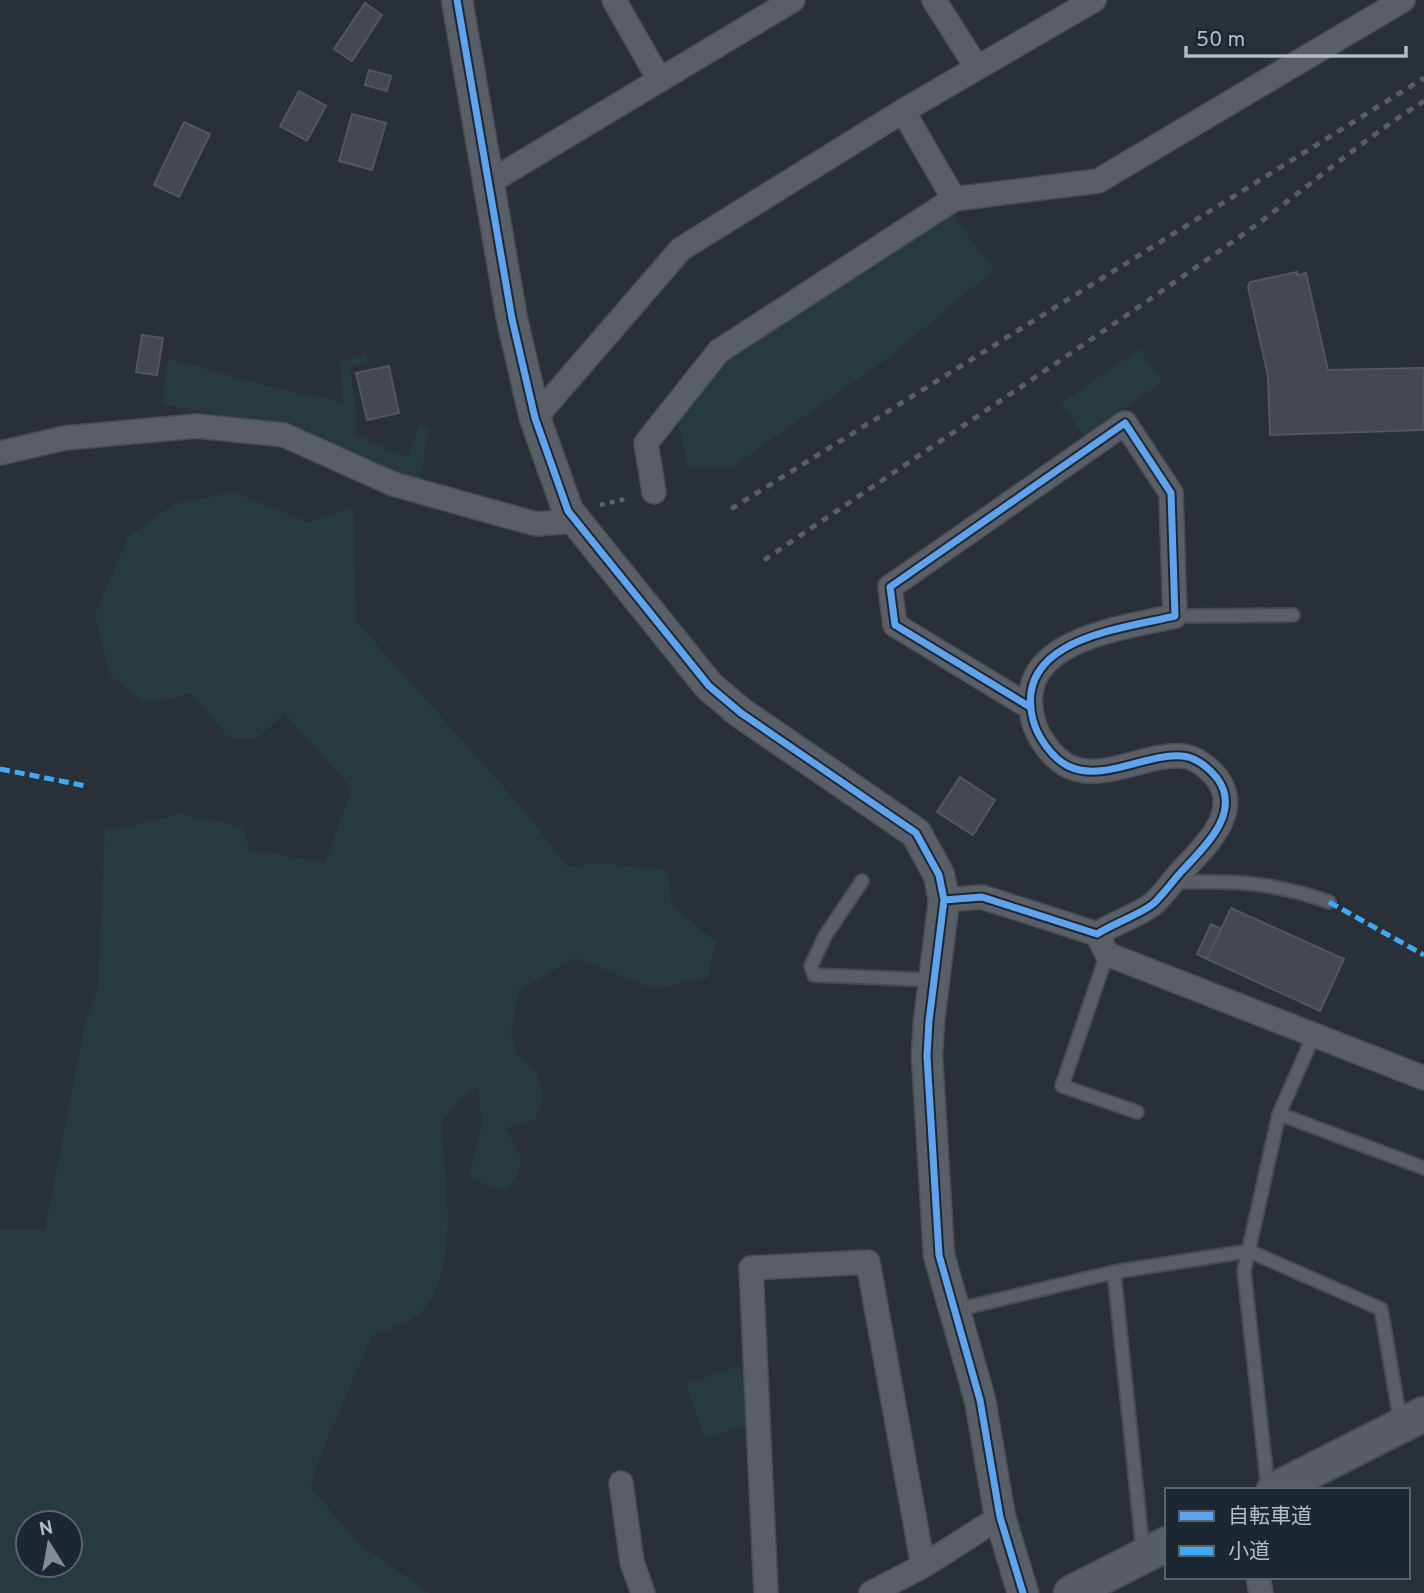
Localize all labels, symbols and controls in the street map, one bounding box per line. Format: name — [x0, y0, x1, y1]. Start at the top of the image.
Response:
scale bar — [1186, 14, 1406, 58]
text: 50 m — [1196, 27, 1245, 54]
legend — [1165, 1488, 1410, 1579]
text: 自転車道 — [1228, 1504, 1312, 1531]
north arrow — [14, 1509, 84, 1579]
text: N — [37, 1516, 55, 1542]
text: 小道 — [1228, 1539, 1270, 1566]

